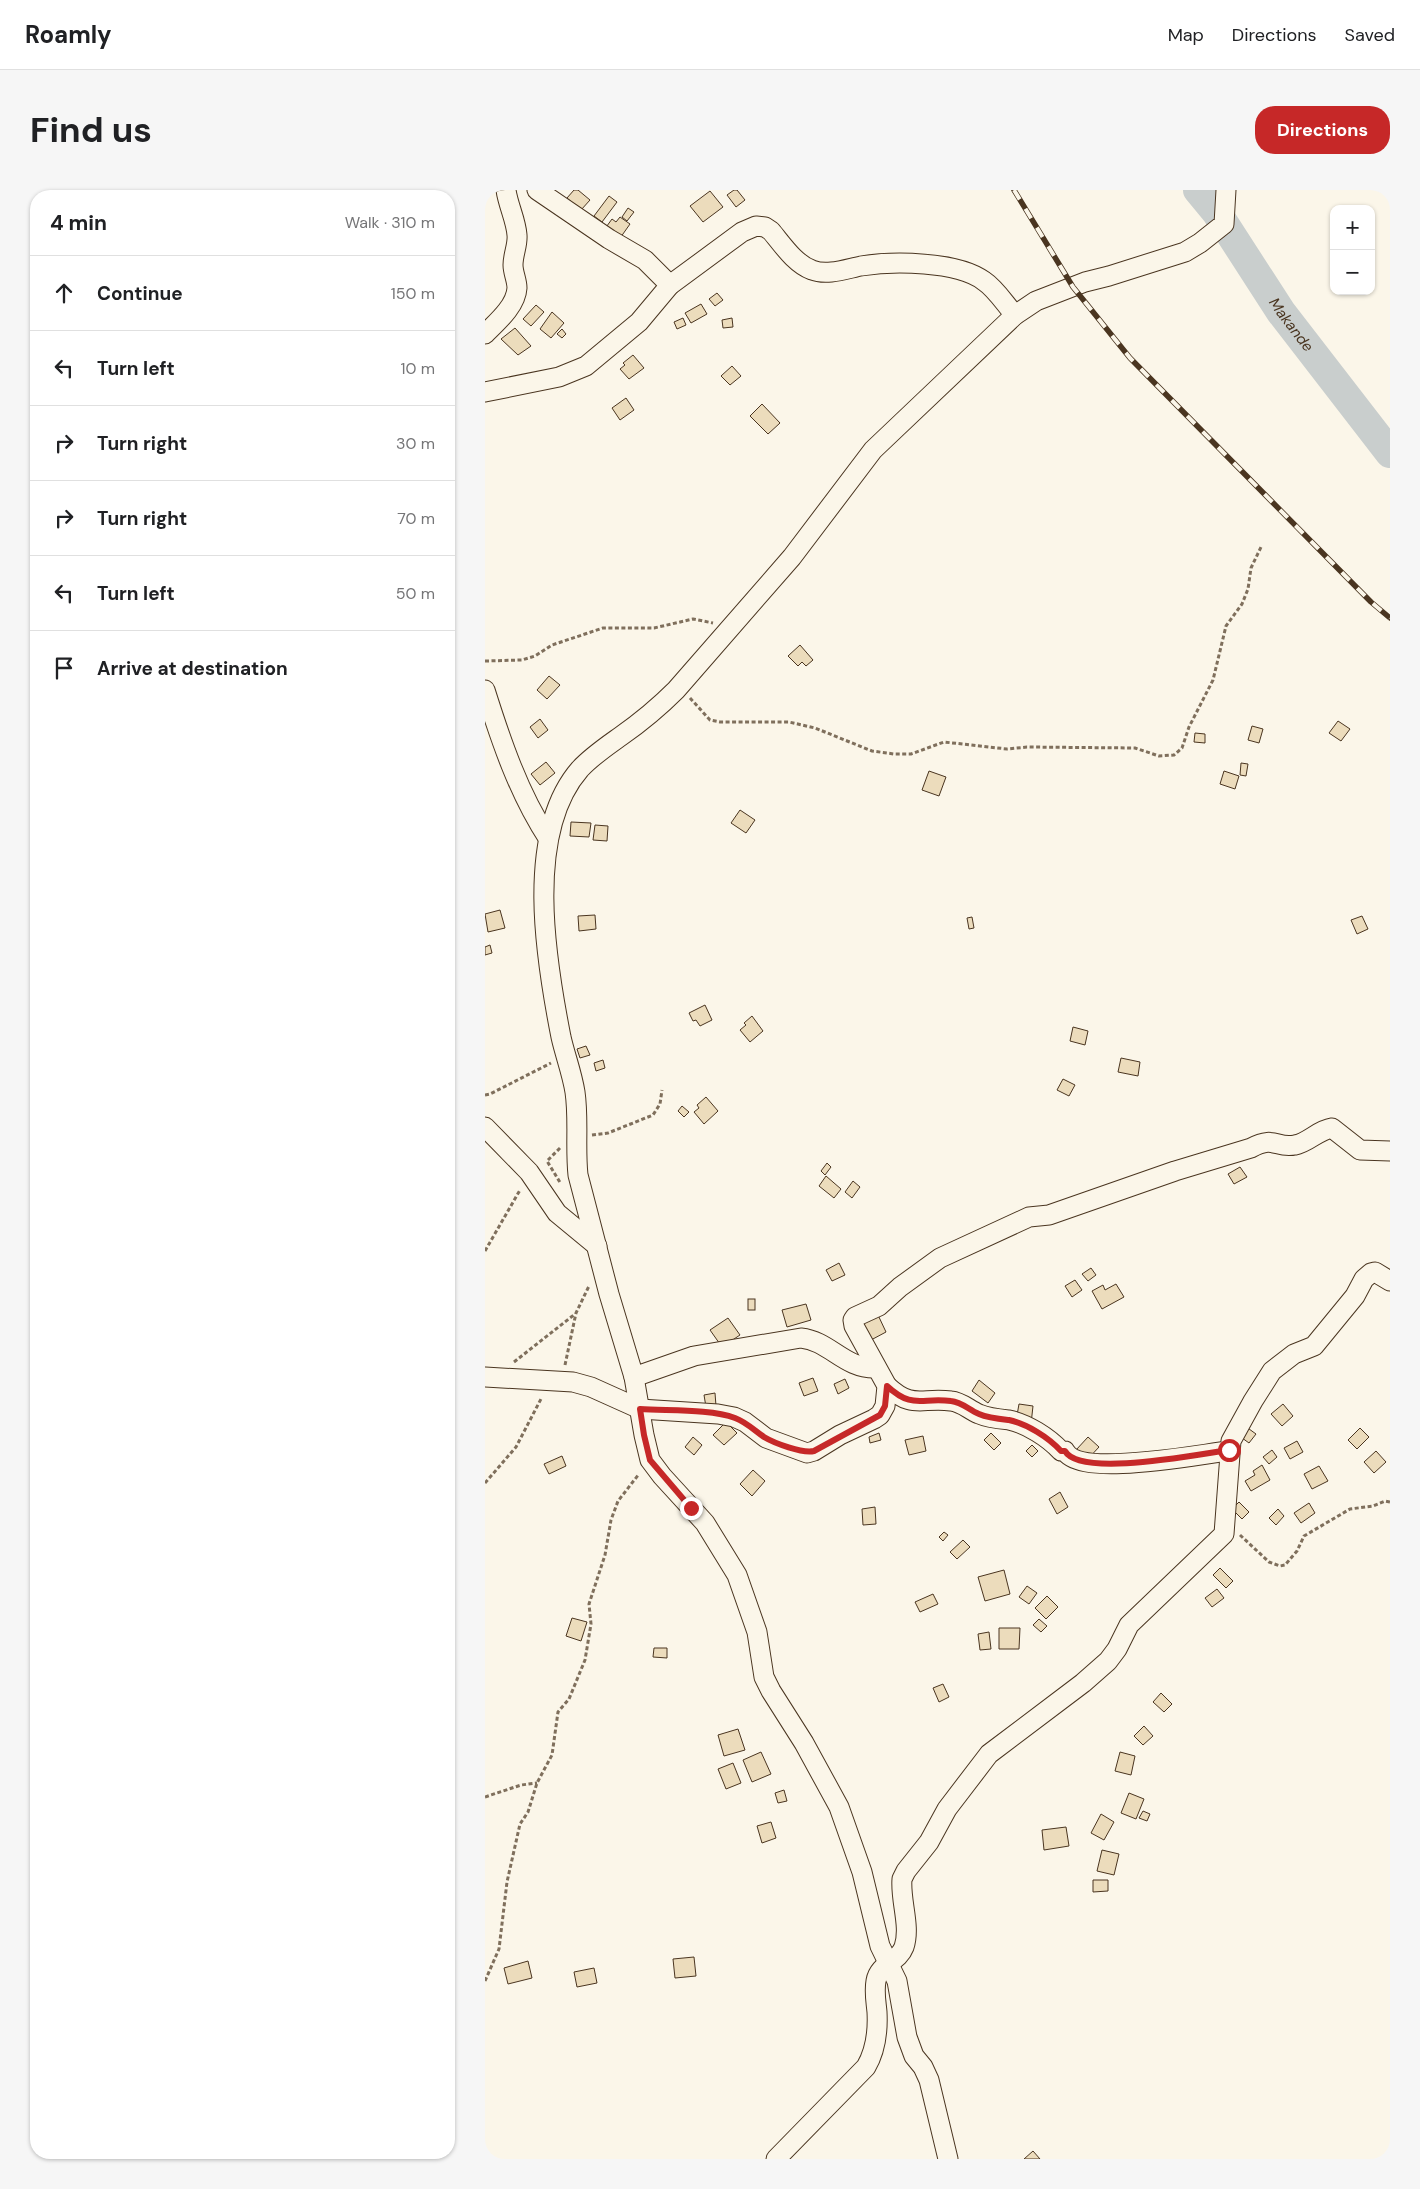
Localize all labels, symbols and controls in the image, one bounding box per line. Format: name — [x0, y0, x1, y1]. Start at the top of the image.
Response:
text: Roamly — [25, 19, 112, 50]
text: Map — [1168, 23, 1204, 47]
text: Directions — [1232, 23, 1317, 47]
text: Saved — [1345, 23, 1395, 47]
button: Directions — [1255, 106, 1390, 154]
text: Find us — [30, 107, 152, 153]
map controls — [1330, 205, 1375, 295]
button: + — [1330, 205, 1375, 250]
text: 4 min — [50, 209, 107, 237]
text: Walk · 310 m — [345, 212, 435, 233]
button: − — [1330, 250, 1375, 295]
icon: ahead — [50, 279, 78, 307]
text: Continue — [97, 281, 183, 306]
text: 150 m — [391, 283, 435, 304]
water label: Makande — [1264, 294, 1318, 356]
icon: left — [50, 354, 78, 382]
text: Turn left — [97, 356, 175, 381]
text: 10 m — [401, 358, 435, 379]
icon: right — [50, 429, 78, 457]
text: Turn right — [97, 431, 187, 456]
text: 30 m — [396, 433, 435, 454]
icon: right — [50, 504, 78, 532]
text: Turn right — [97, 506, 187, 531]
text: 70 m — [397, 508, 435, 529]
icon: left — [50, 579, 78, 607]
text: Turn left — [97, 581, 175, 606]
text: 50 m — [396, 583, 435, 604]
icon: arrive — [50, 654, 78, 682]
text: Arrive at destination — [97, 656, 288, 681]
route start — [1218, 1439, 1241, 1462]
route end — [680, 1497, 703, 1520]

